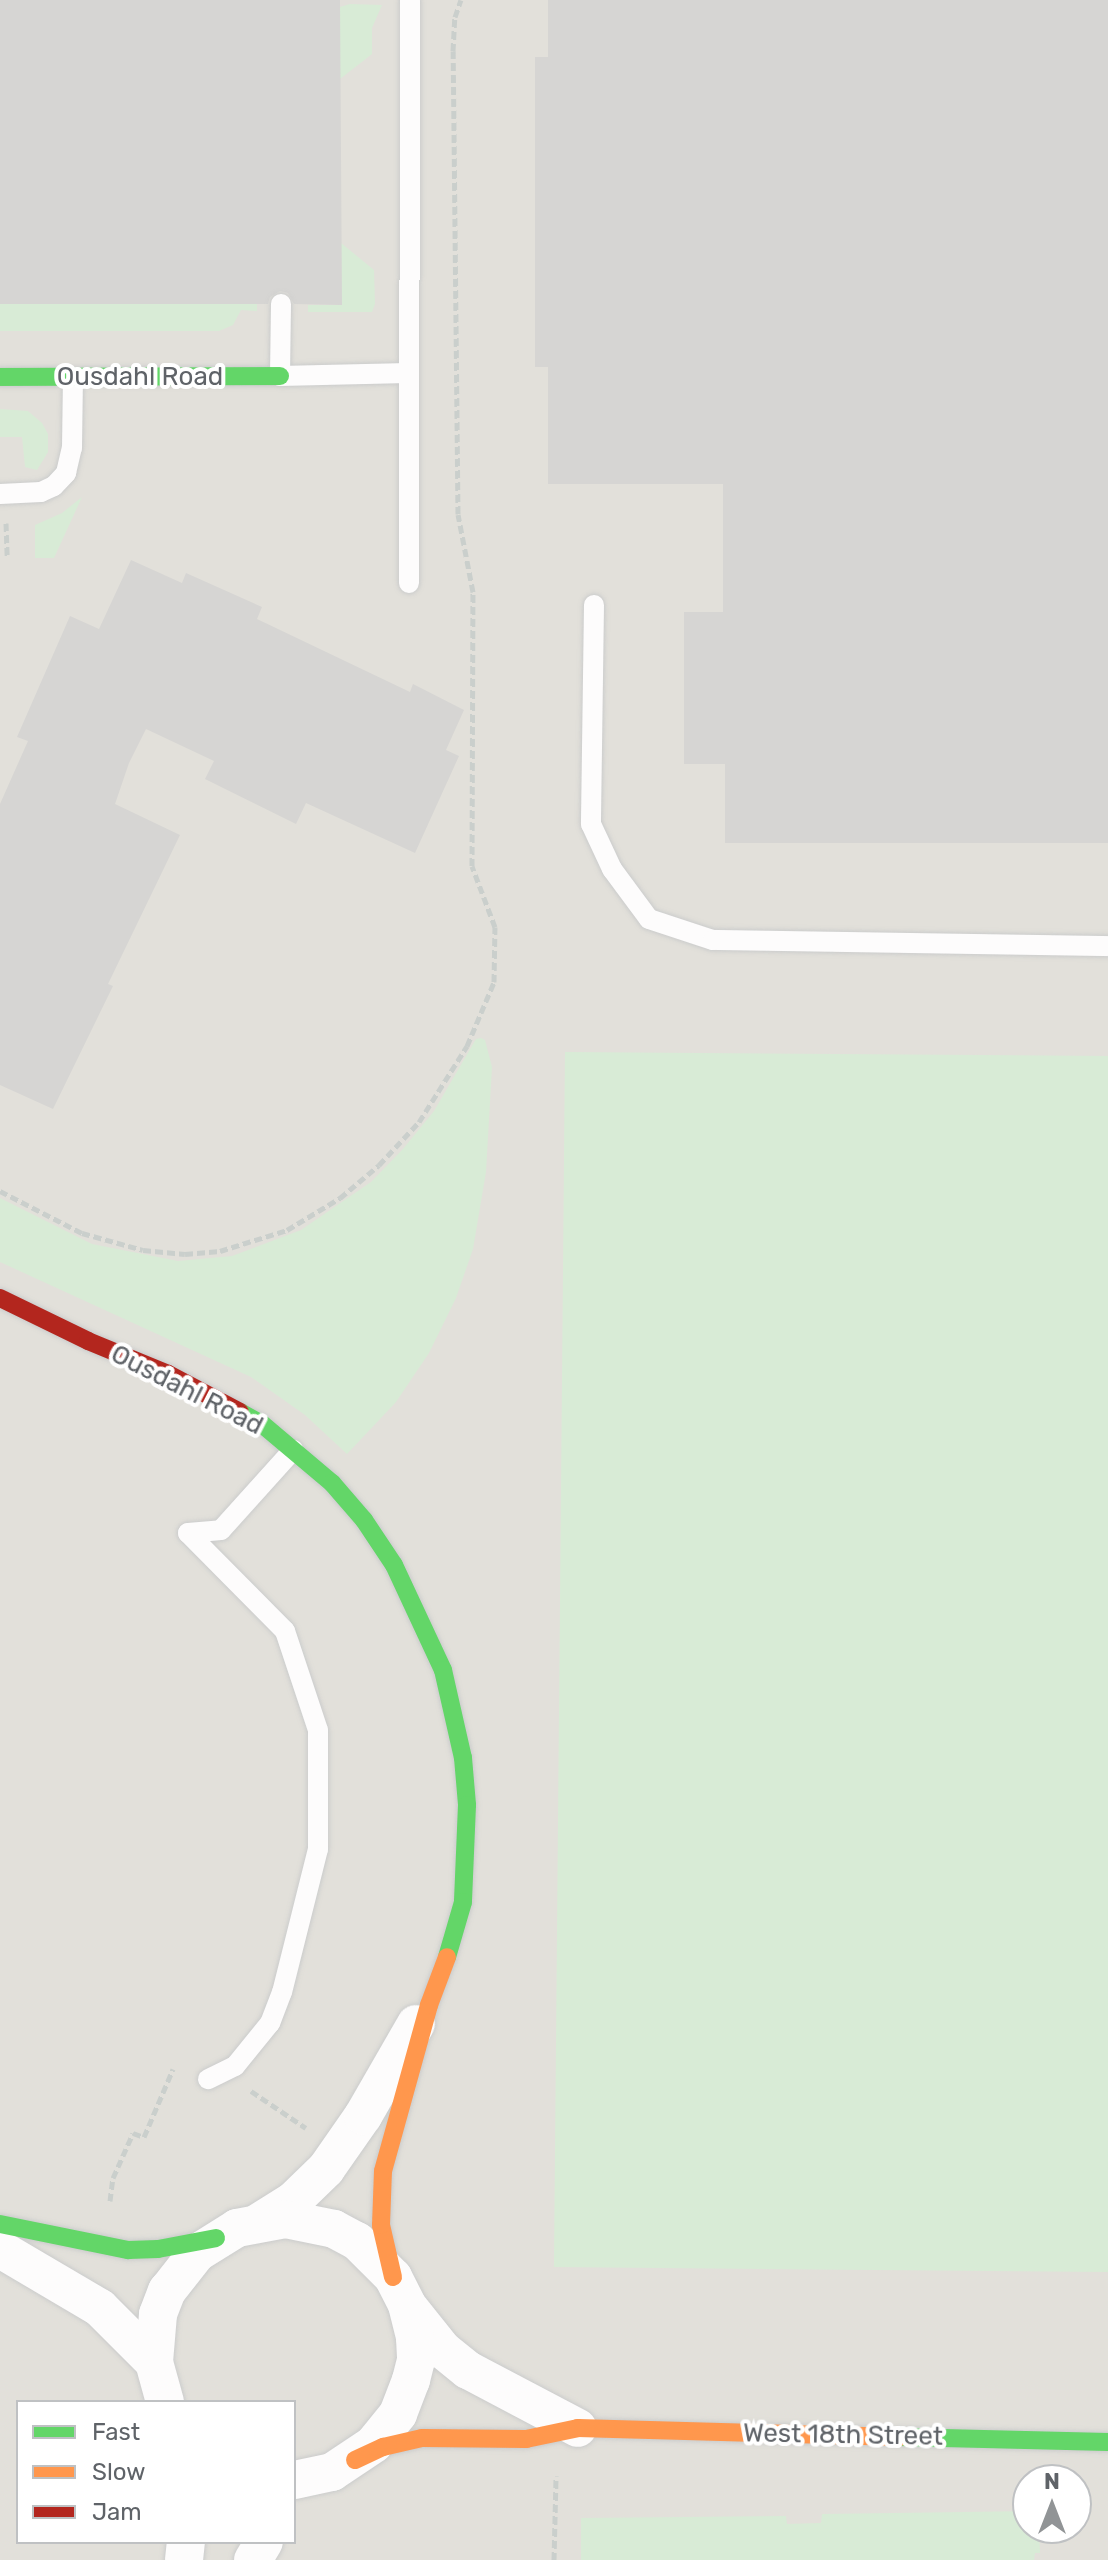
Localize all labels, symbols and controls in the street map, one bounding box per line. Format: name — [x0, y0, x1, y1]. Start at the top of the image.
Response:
street label: Ousdahl Road — [57, 361, 223, 393]
street label: Ousdahl Road — [106, 1338, 268, 1442]
legend — [16, 2400, 296, 2544]
text: Fast — [92, 2418, 140, 2446]
street label: West 18th Street — [743, 2418, 943, 2452]
text: Slow — [92, 2458, 145, 2486]
north arrow — [1012, 2464, 1092, 2544]
text: N — [1044, 2468, 1060, 2495]
text: Jam — [92, 2498, 142, 2526]

